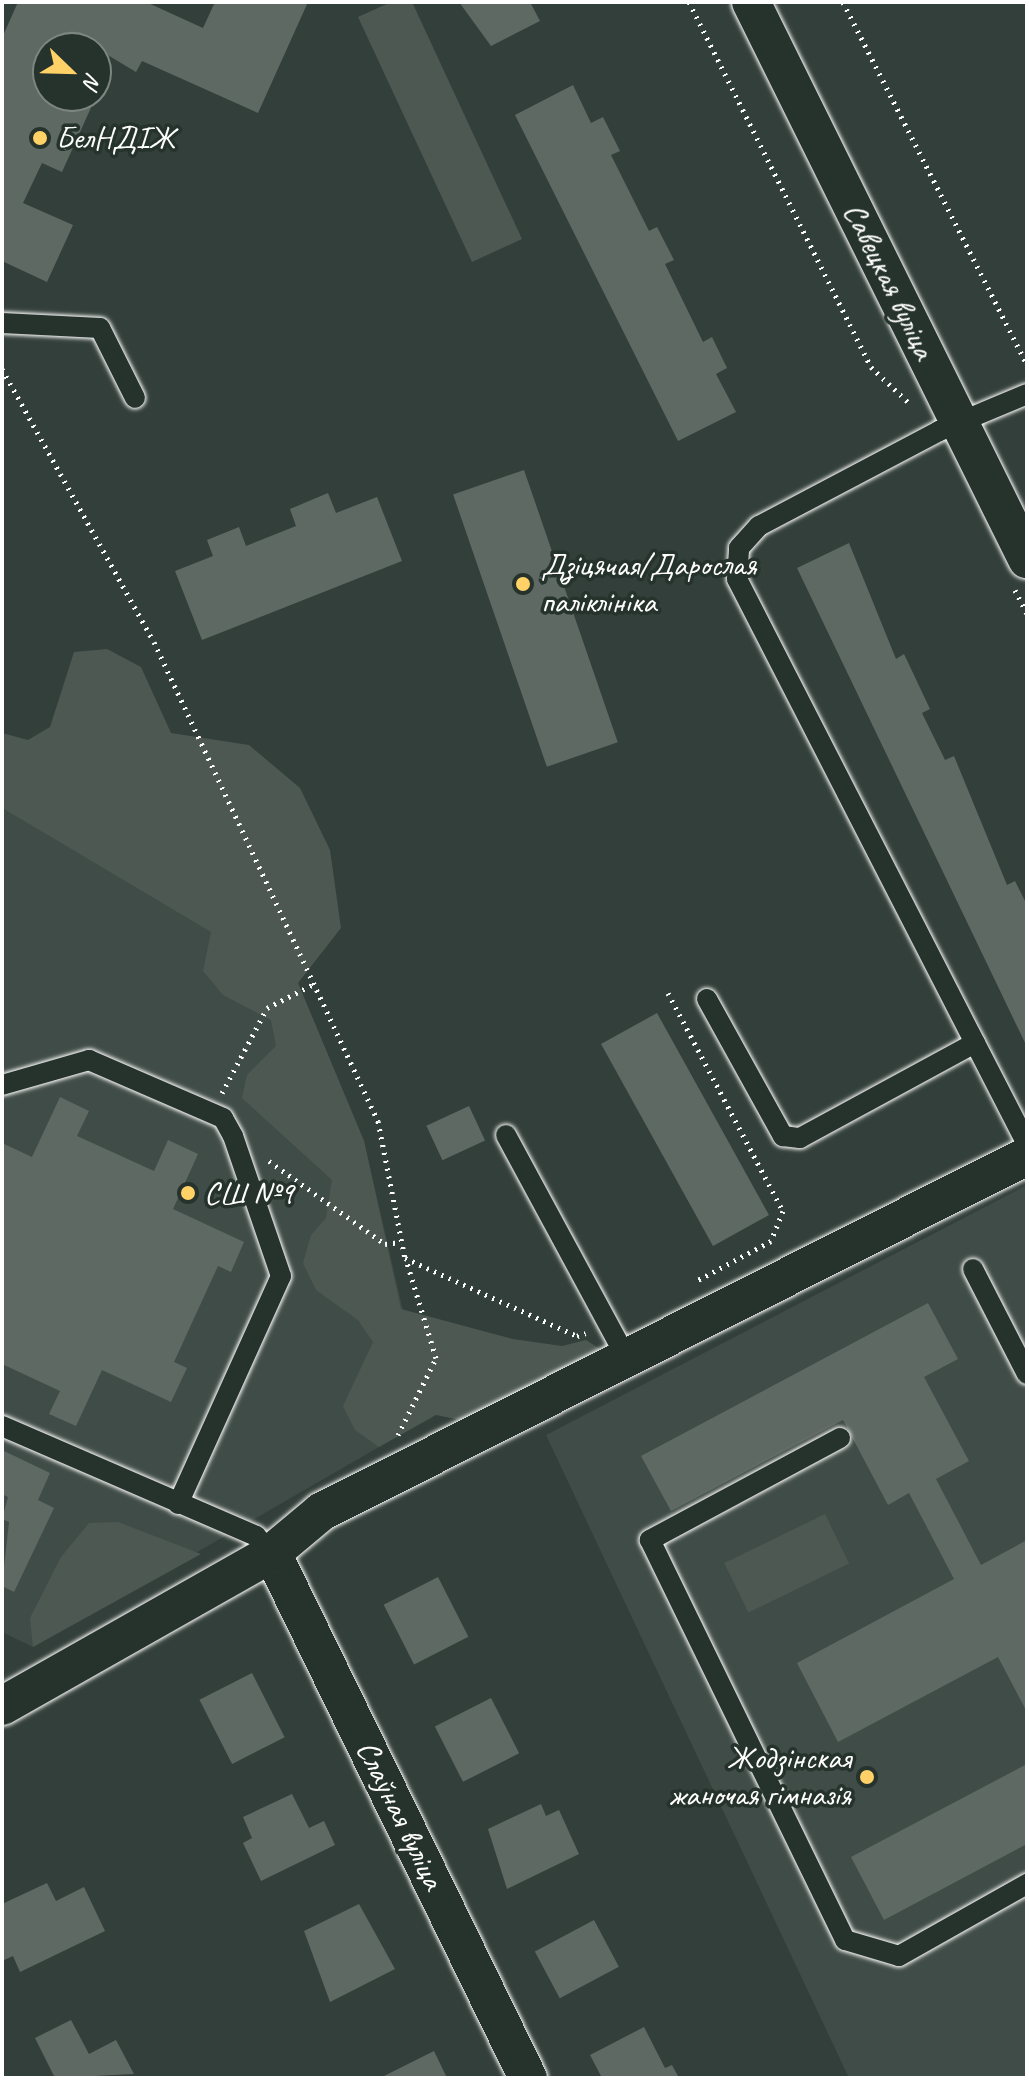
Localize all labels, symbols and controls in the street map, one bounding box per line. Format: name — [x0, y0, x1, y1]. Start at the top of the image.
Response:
north arrow — [32, 32, 112, 112]
text: N — [77, 69, 108, 92]
place label: БелНДІЖ — [56, 119, 175, 157]
marker: БелНДІЖ — [31, 129, 49, 147]
street label: Савецкая вуліца — [835, 197, 943, 365]
place label: Дзіцячая/Дарослая паліклініка — [541, 547, 756, 622]
marker: Дзіцячая/Дарослая паліклініка — [512, 573, 534, 595]
place label: СШ №9 — [204, 1174, 294, 1212]
marker: СШ №9 — [179, 1184, 197, 1202]
street label: Слаўная вуліца — [348, 1735, 452, 1895]
place label: Жодзінская жаночая гімназія — [669, 1740, 851, 1815]
marker: Жодзінская жаночая гімназія — [858, 1768, 876, 1786]

